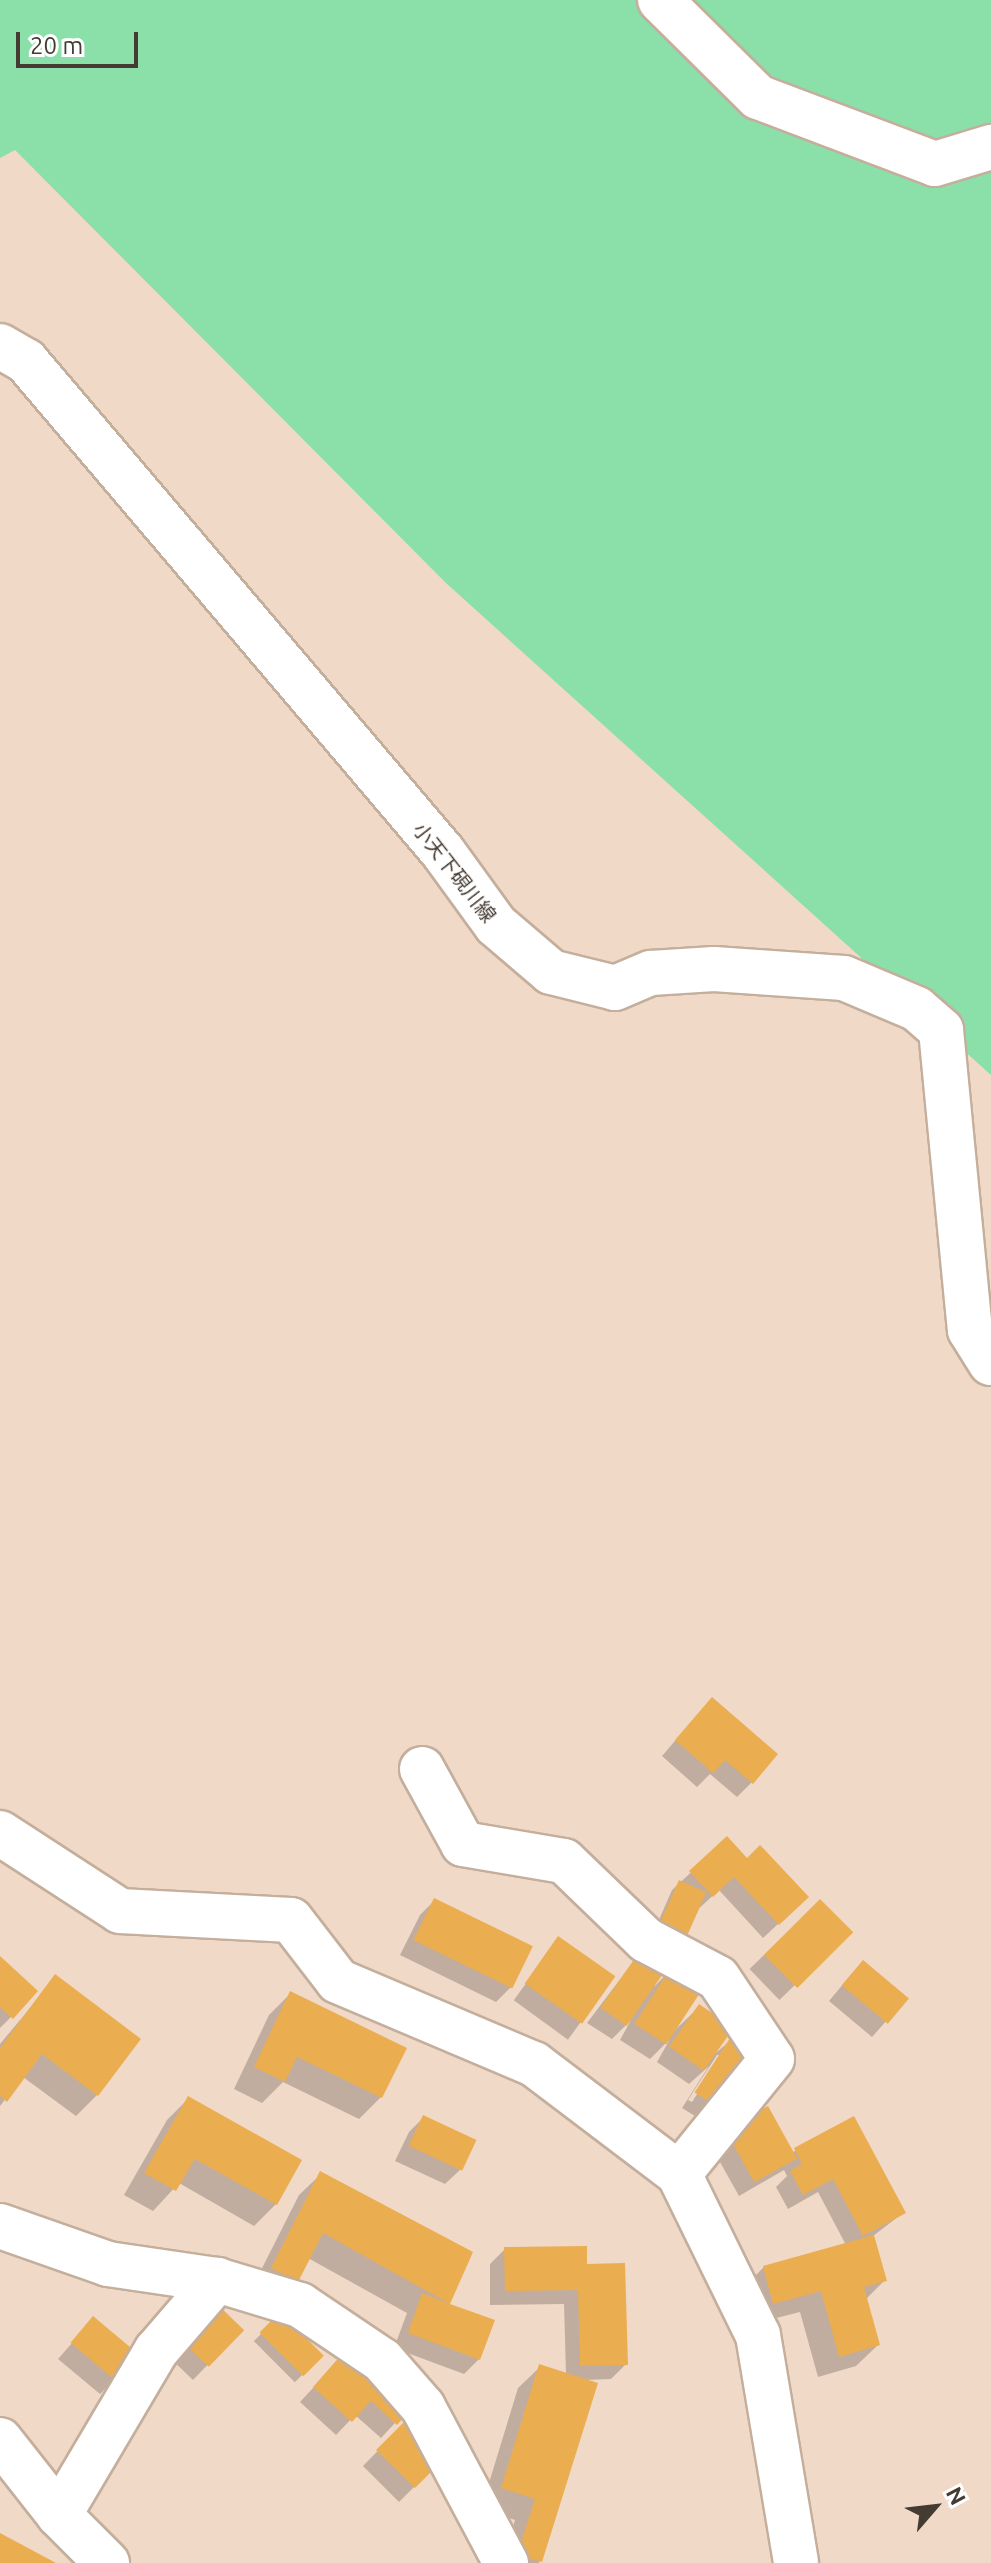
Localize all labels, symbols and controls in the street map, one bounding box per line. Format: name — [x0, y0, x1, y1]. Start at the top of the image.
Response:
scale bar — [20, 16, 142, 66]
text: 20 m — [30, 32, 83, 59]
street label: 小天下硯川線 — [409, 817, 501, 927]
north arrow — [895, 2467, 975, 2547]
text: N — [942, 2482, 972, 2509]

